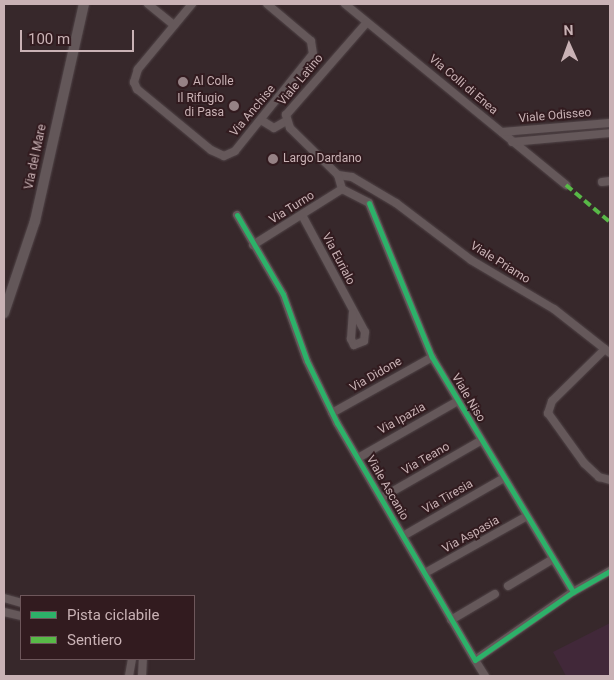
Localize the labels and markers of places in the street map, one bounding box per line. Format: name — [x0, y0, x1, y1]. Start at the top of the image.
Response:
place label: Al Colle — [193, 75, 234, 89]
marker: Al Colle — [177, 76, 189, 88]
place label: Il Rifugio di Pasa — [177, 92, 224, 120]
marker: Il Rifugio di Pasa — [228, 100, 240, 112]
place label: Largo Dardano — [283, 152, 362, 166]
marker: Largo Dardano — [267, 153, 279, 165]

